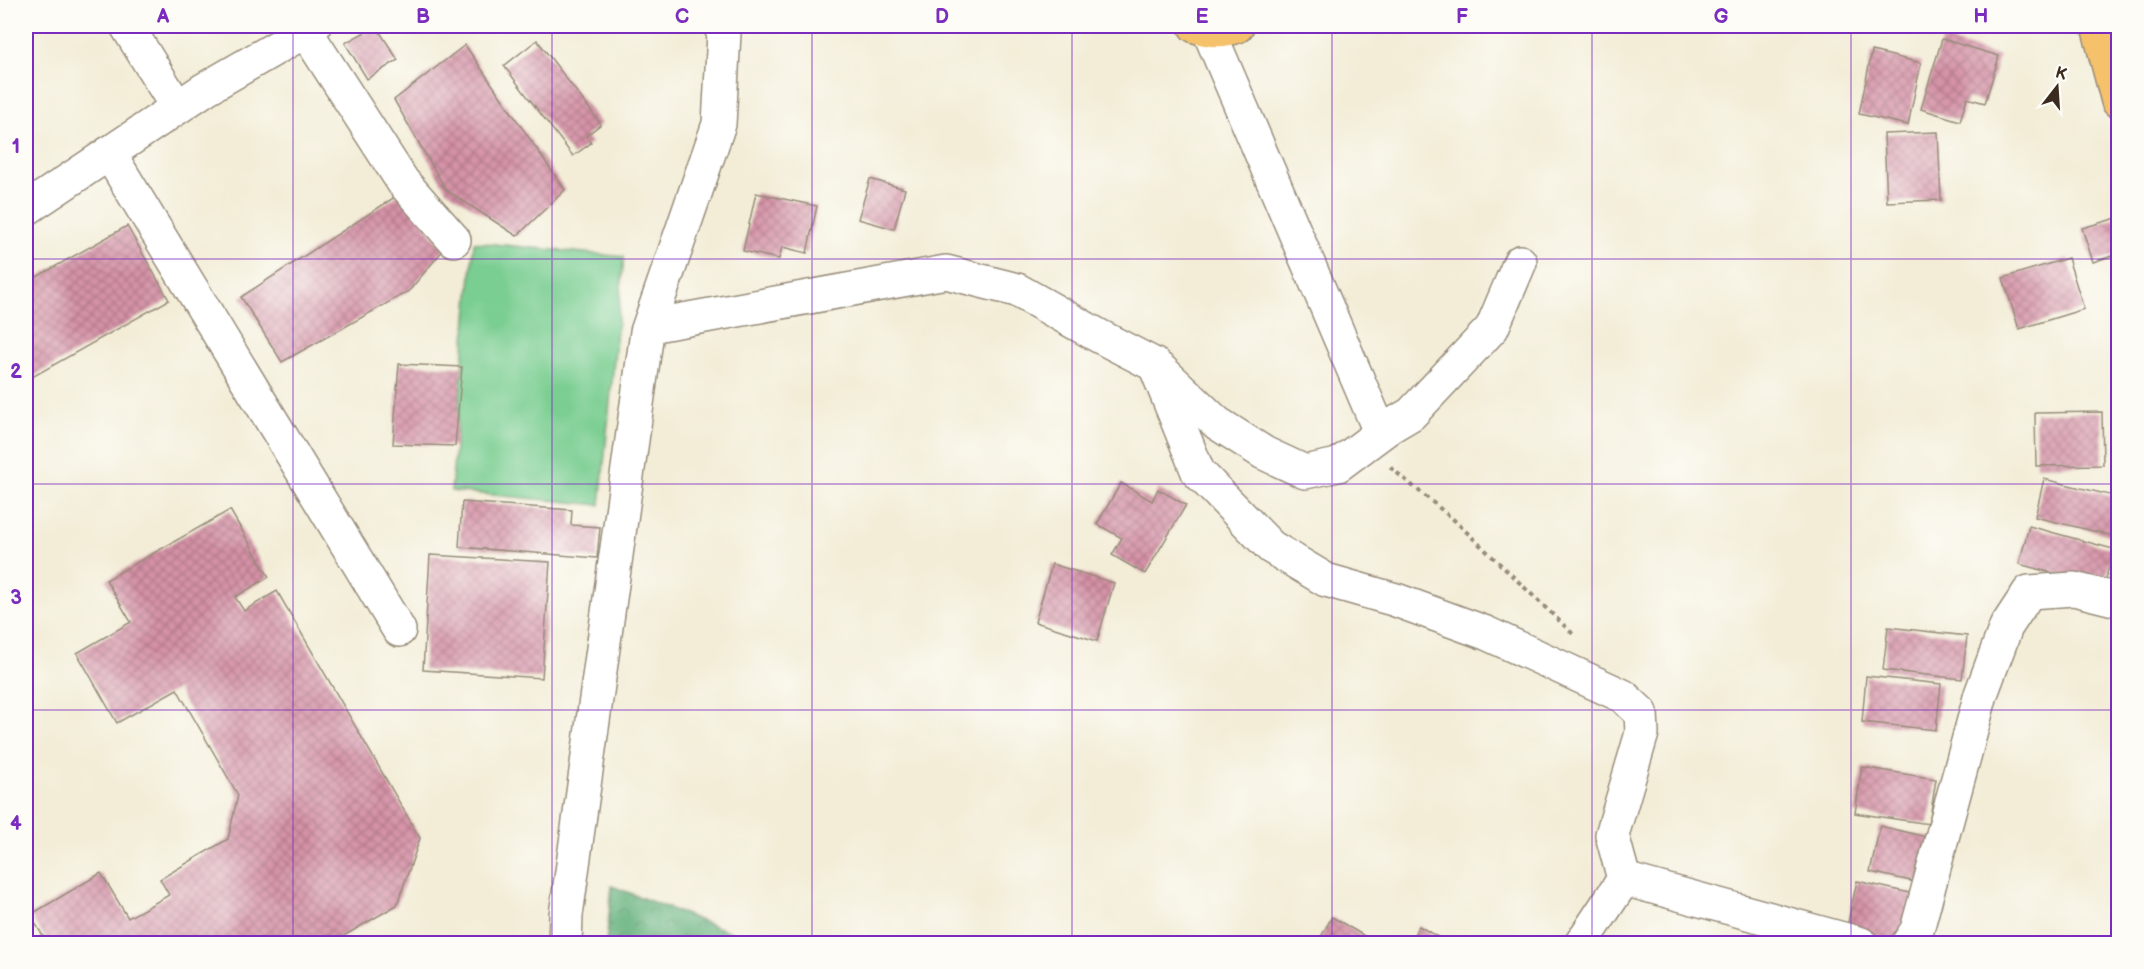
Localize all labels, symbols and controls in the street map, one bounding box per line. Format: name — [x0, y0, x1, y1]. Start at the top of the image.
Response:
text: A — [156, 5, 170, 29]
text: B — [416, 5, 430, 29]
text: C — [675, 5, 689, 29]
text: D — [935, 5, 949, 29]
text: E — [1196, 5, 1209, 29]
text: F — [1456, 5, 1468, 29]
text: G — [1714, 5, 1729, 29]
text: H — [1974, 5, 1988, 29]
north arrow — [2027, 57, 2087, 117]
text: K — [2053, 63, 2069, 85]
text: 1 — [12, 135, 20, 159]
text: 2 — [10, 360, 22, 384]
text: 3 — [10, 586, 22, 610]
text: 4 — [10, 812, 22, 836]

